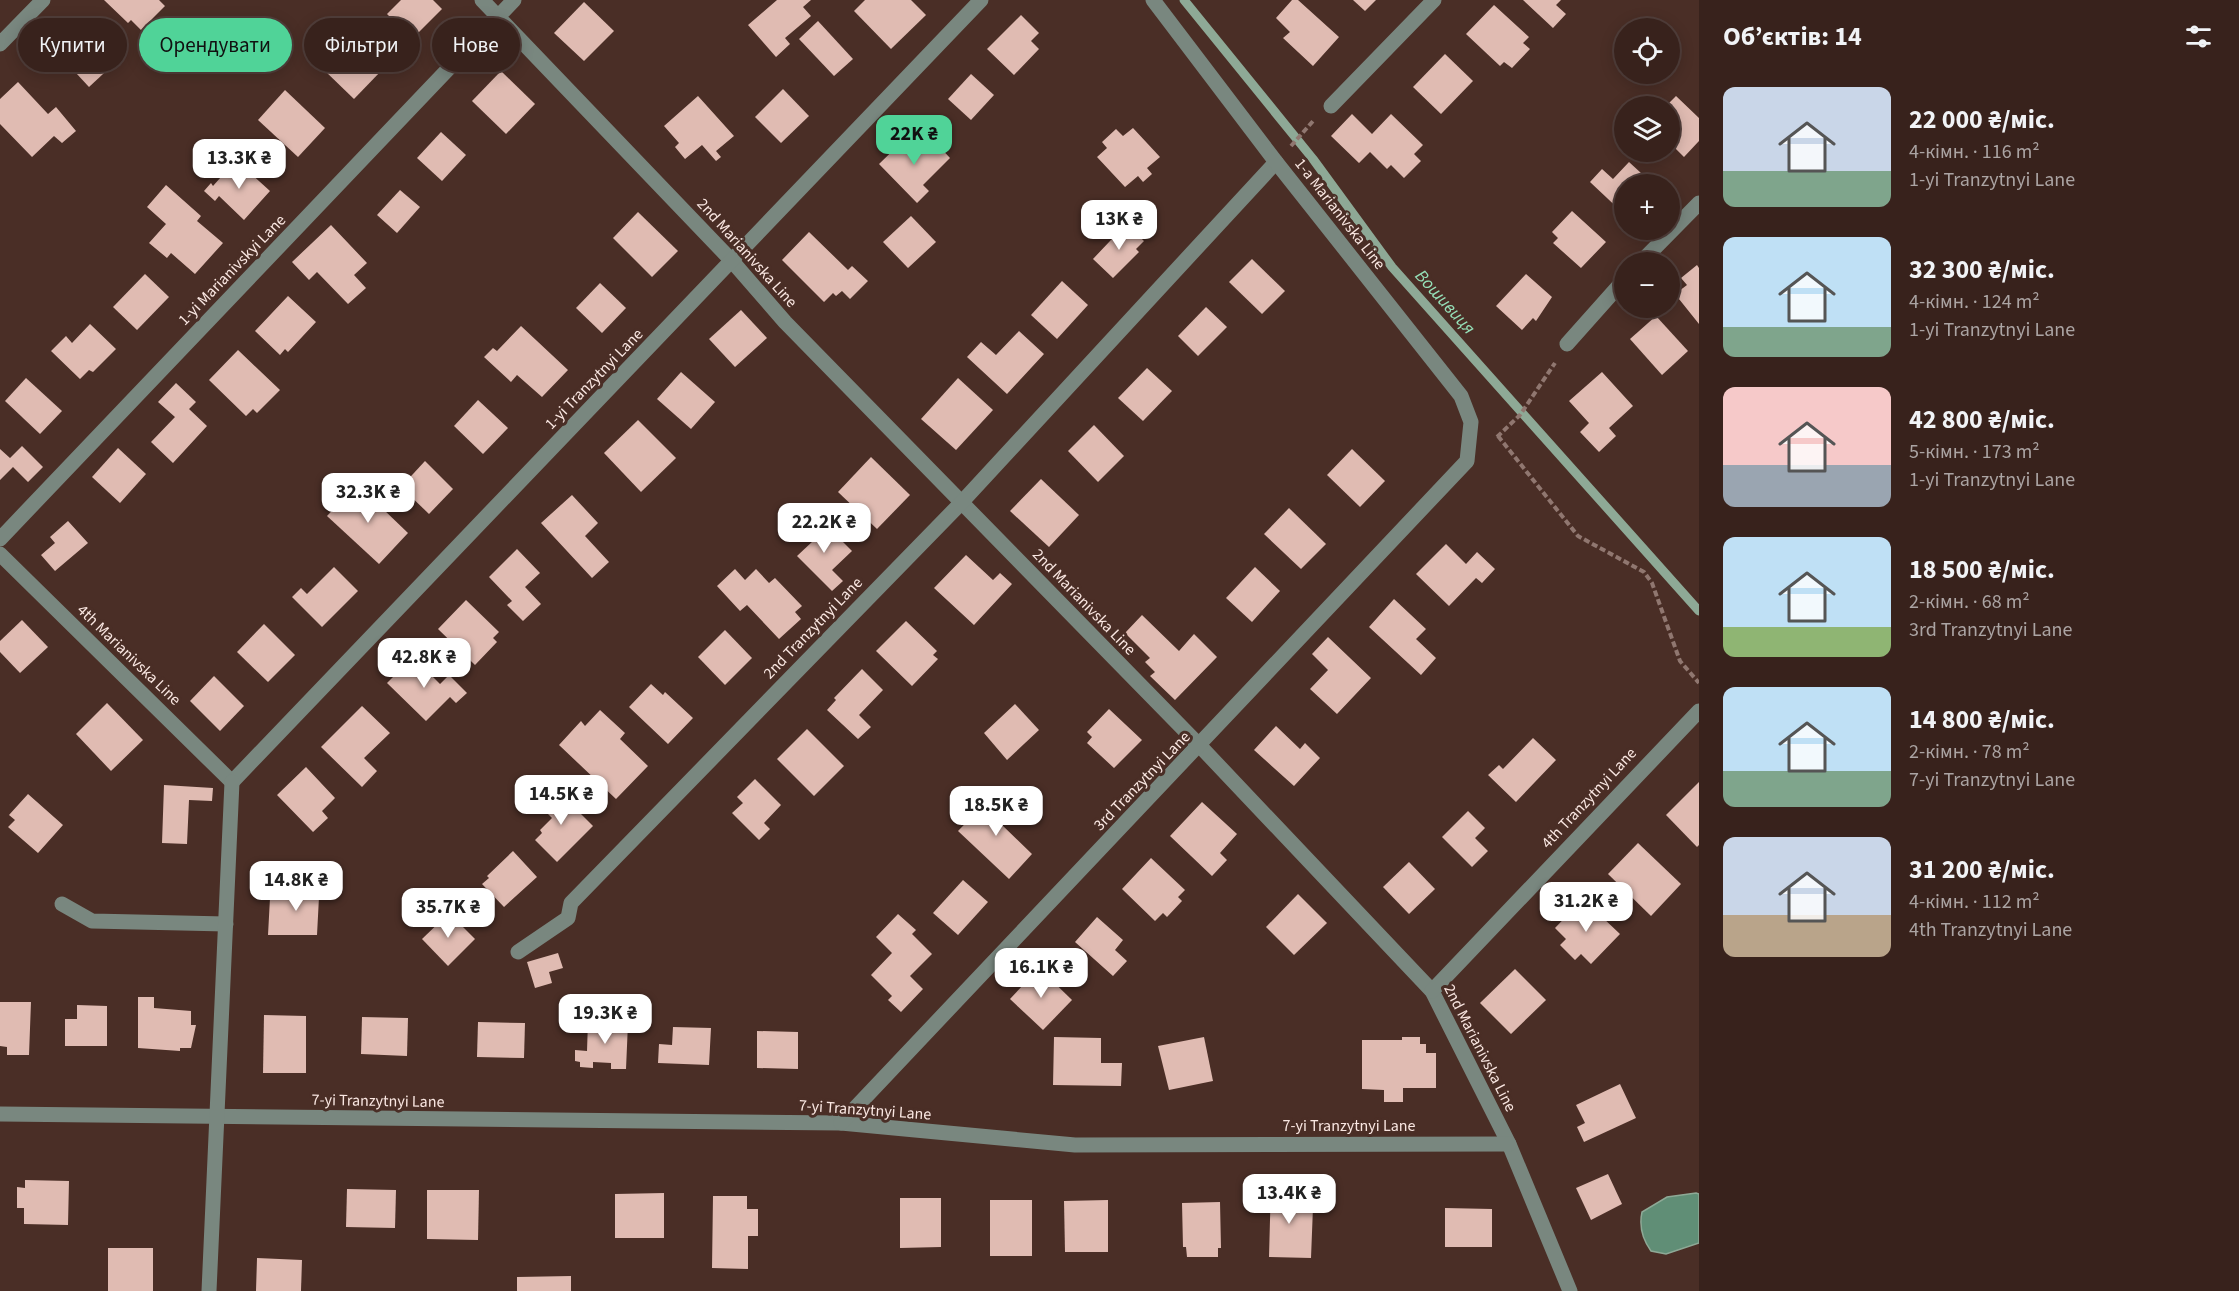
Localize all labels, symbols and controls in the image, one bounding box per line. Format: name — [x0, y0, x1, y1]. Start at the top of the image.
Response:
chip: Купити — [18, 18, 127, 72]
chip: Орендувати — [139, 18, 292, 72]
chip: Фільтри — [304, 18, 420, 72]
chip: Нове — [432, 18, 520, 72]
map controls — [1614, 18, 1680, 318]
button: locate — [1614, 18, 1680, 84]
text: Об’єктів: 14 — [1723, 18, 1862, 55]
icon: filters — [2182, 20, 2215, 53]
button: layers — [1614, 96, 1680, 162]
text: 22 000 ₴/міс. — [1909, 101, 2055, 138]
icon: home — [1771, 111, 1843, 183]
pin: 22K ₴ — [872, 115, 956, 166]
text: 22K ₴ — [890, 120, 938, 148]
text: 4-кімн. · 116 m² — [1909, 138, 2040, 166]
pin: 13.3K ₴ — [184, 139, 294, 190]
text: 13.3K ₴ — [207, 144, 271, 172]
street label: 1-a Marianivska Line — [1290, 154, 1390, 274]
text: 1-yi Tranzytnyi Lane — [1909, 166, 2075, 194]
button: + — [1614, 174, 1680, 240]
street label: 2nd Marianivska Line — [692, 193, 802, 313]
pin: 13K ₴ — [1077, 200, 1161, 251]
text: 13K ₴ — [1095, 205, 1143, 233]
street label: 1-yi Marianivskyi Lane — [173, 210, 291, 330]
text: 32 300 ₴/міс. — [1909, 251, 2055, 288]
button: − — [1614, 252, 1680, 318]
icon: home — [1771, 261, 1843, 333]
water label: Вошивиця — [1409, 264, 1481, 340]
text: 4-кімн. · 124 m² — [1909, 288, 2040, 316]
text: 1-yi Tranzytnyi Lane — [1909, 316, 2075, 344]
street label: 1-yi Tranzytnyi Lane — [540, 324, 648, 434]
text: 42 800 ₴/міс. — [1909, 401, 2055, 438]
icon: home — [1771, 411, 1843, 483]
text: 5-кімн. · 173 m² — [1909, 438, 2040, 466]
text: 1-yi Tranzytnyi Lane — [1909, 466, 2075, 494]
pin: 32.3K ₴ — [313, 473, 423, 524]
text: 32.3K ₴ — [336, 478, 400, 506]
pin: 22.2K ₴ — [769, 503, 879, 554]
text: 22.2K ₴ — [792, 508, 856, 536]
street label: 2nd Marianivska Line — [1027, 544, 1141, 660]
text: 18 500 ₴/міс. — [1909, 551, 2055, 588]
icon: home — [1771, 561, 1843, 633]
street label: 2nd Tranzytnyi Lane — [759, 572, 868, 684]
text: 2-кімн. · 68 m² — [1909, 588, 2030, 616]
street label: 4th Marianivska Line — [72, 600, 186, 710]
text: 3rd Tranzytnyi Lane — [1909, 616, 2072, 644]
pin: 42.8K ₴ — [369, 638, 479, 689]
text: 42.8K ₴ — [392, 643, 456, 671]
text: 14 800 ₴/міс. — [1909, 701, 2055, 738]
icon: home — [1771, 711, 1843, 783]
street label: 3rd Tranzytnyi Lane — [1089, 726, 1195, 836]
text: 2-кімн. · 78 m² — [1909, 738, 2030, 766]
street label: 4th Tranzytnyi Lane — [1536, 743, 1642, 853]
text: 7-yi Tranzytnyi Lane — [1909, 766, 2075, 794]
pin: 14.5K ₴ — [506, 775, 616, 826]
text: 14.5K ₴ — [529, 780, 593, 808]
pin: 18.5K ₴ — [941, 786, 1051, 837]
text: 18.5K ₴ — [964, 791, 1028, 819]
text: 31 200 ₴/міс. — [1909, 851, 2055, 888]
pin: 14.8K ₴ — [241, 861, 351, 912]
icon: home — [1771, 861, 1843, 933]
text: 14.8K ₴ — [264, 866, 328, 894]
pin: 31.2K ₴ — [1531, 882, 1641, 933]
text: 31.2K ₴ — [1554, 887, 1618, 915]
pin: 35.7K ₴ — [393, 888, 503, 939]
text: 4-кімн. · 112 m² — [1909, 888, 2040, 916]
text: 35.7K ₴ — [416, 893, 480, 921]
text: 4th Tranzytnyi Lane — [1909, 916, 2072, 944]
pin: 16.1K ₴ — [986, 948, 1096, 999]
text: 16.1K ₴ — [1009, 953, 1073, 981]
street label: 2nd Marianivska Line — [1438, 980, 1522, 1116]
pin: 19.3K ₴ — [550, 994, 660, 1045]
text: 19.3K ₴ — [573, 999, 637, 1027]
street label: 7-yi Tranzytnyi Lane — [311, 1089, 445, 1113]
street label: 7-yi Tranzytnyi Lane — [798, 1094, 932, 1126]
street label: 7-yi Tranzytnyi Lane — [1283, 1115, 1415, 1137]
pin: 13.4K ₴ — [1234, 1174, 1344, 1225]
text: 13.4K ₴ — [1257, 1179, 1321, 1207]

